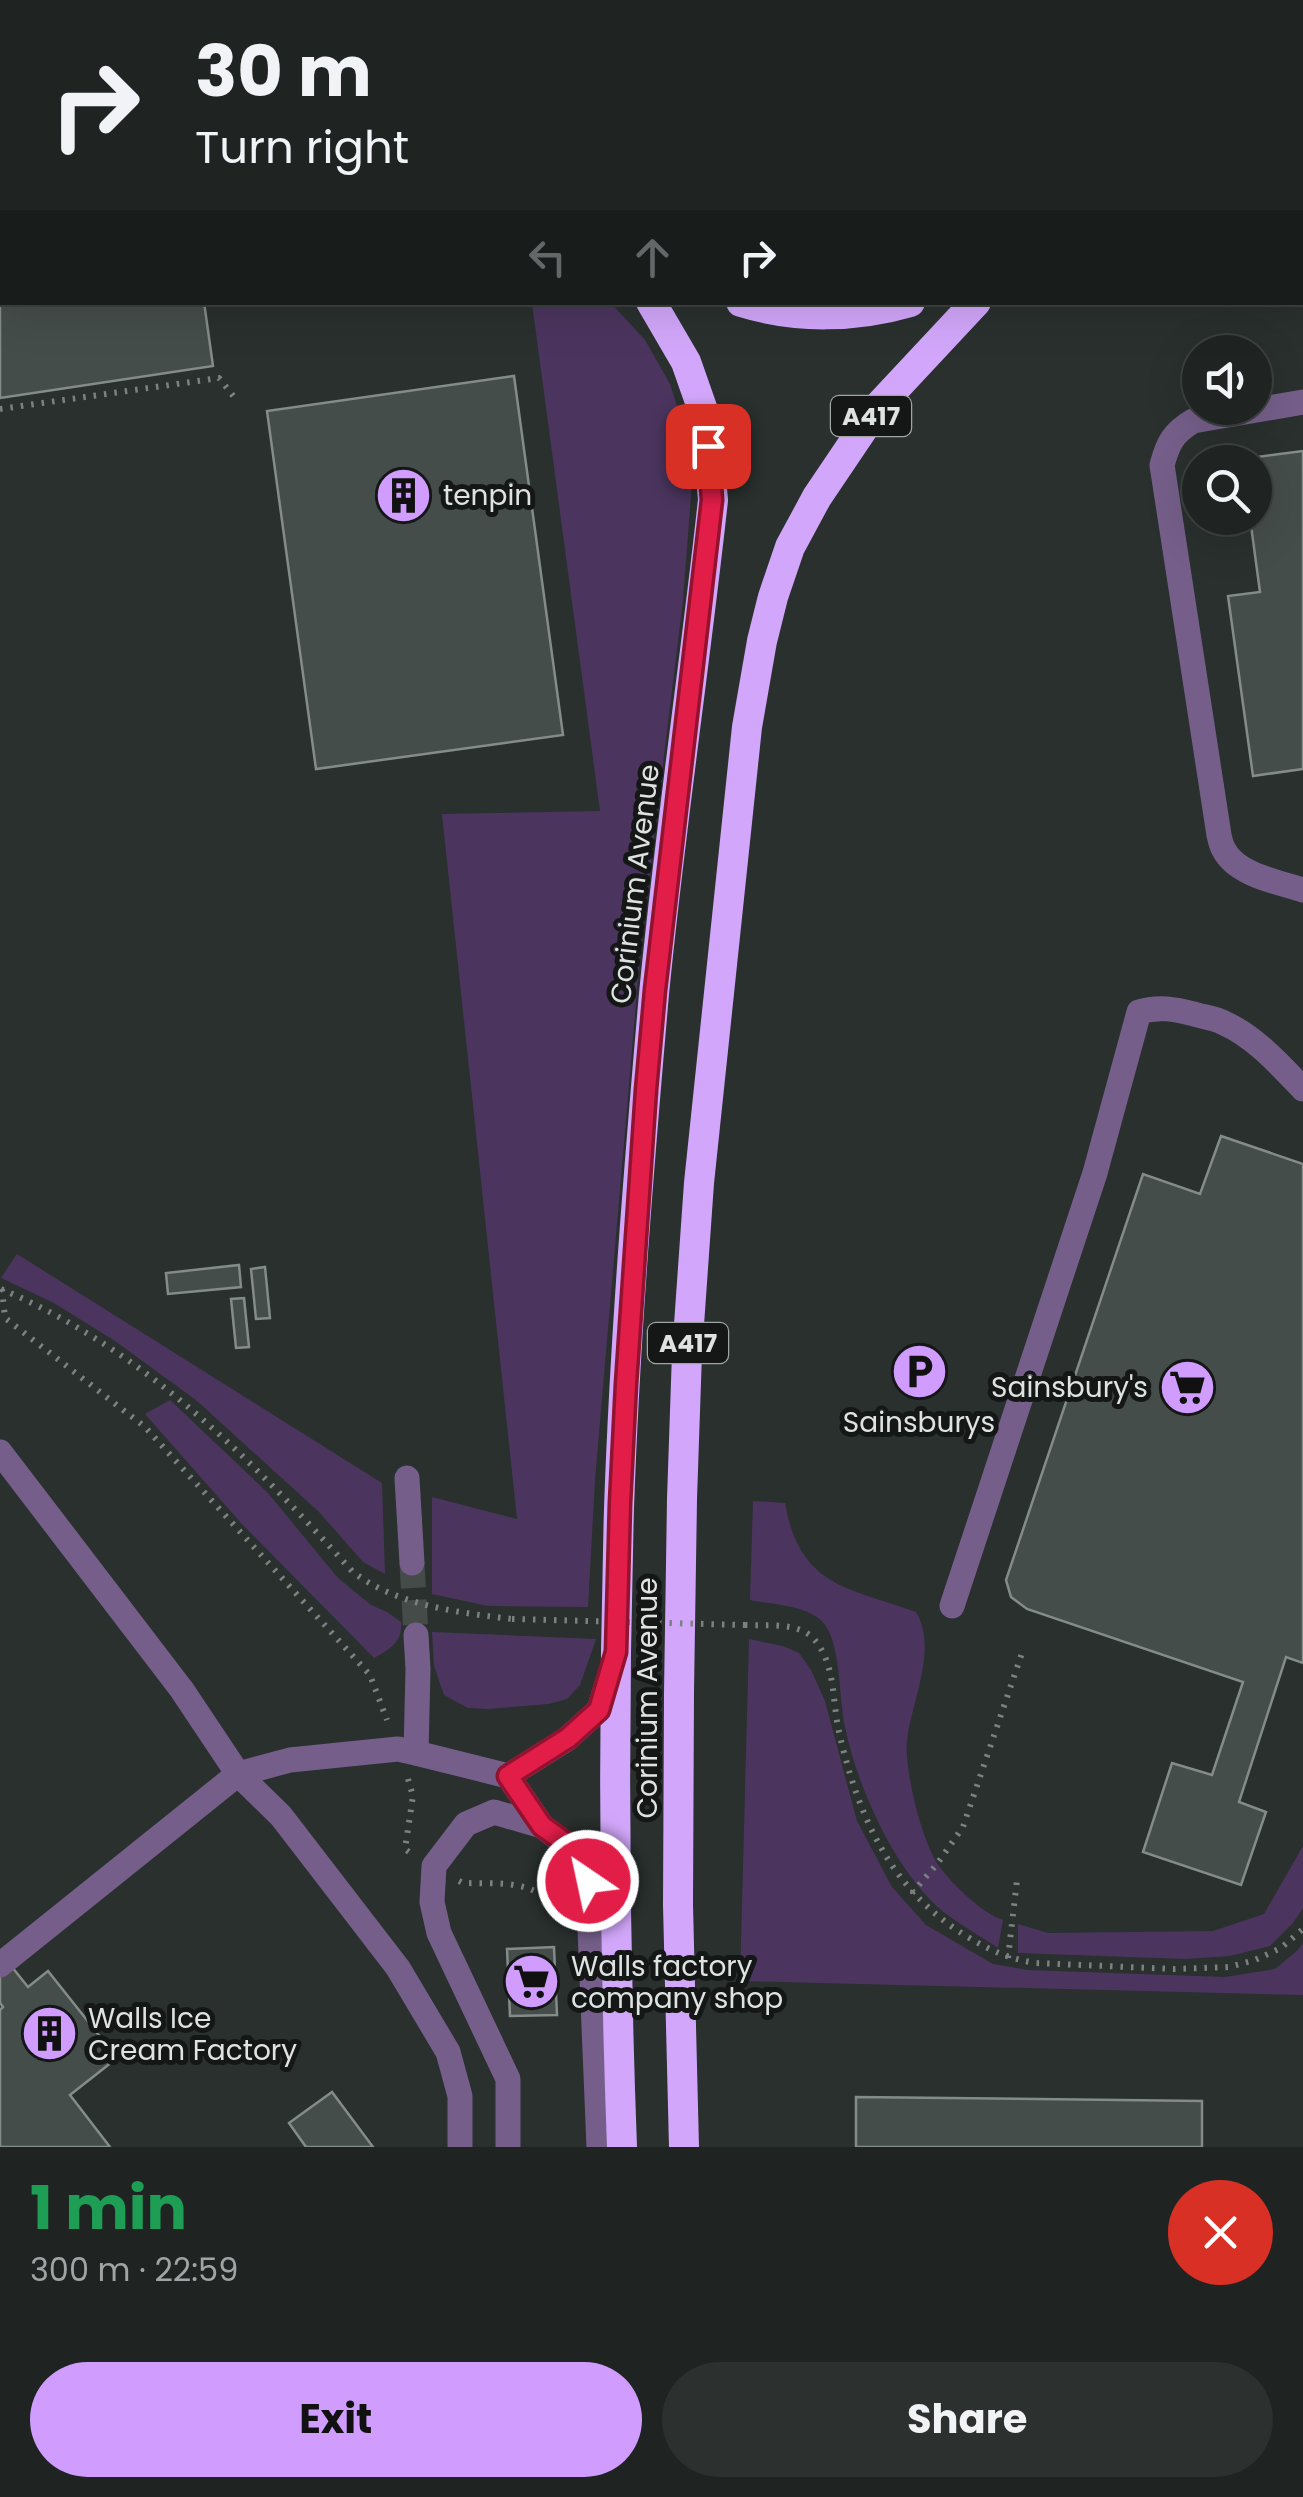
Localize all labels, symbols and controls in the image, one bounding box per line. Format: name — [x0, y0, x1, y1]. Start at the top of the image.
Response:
text: 30 m — [195, 22, 372, 121]
icon: right — [30, 40, 160, 170]
text: Turn right — [195, 116, 409, 179]
icon: left — [520, 230, 575, 285]
icon: ahead — [625, 230, 680, 285]
icon: right — [730, 230, 785, 285]
map controls — [1182, 335, 1272, 535]
button: sound — [1182, 335, 1272, 425]
road number: A417 — [831, 396, 911, 436]
pin — [666, 404, 751, 489]
icon: arrive — [681, 419, 736, 474]
button: search — [1182, 445, 1272, 535]
building icon: tenpin — [374, 465, 434, 525]
place label: tenpin — [443, 476, 532, 515]
street label: Corinium Avenue — [601, 762, 669, 1006]
road number: A417 — [648, 1323, 728, 1363]
parking icon: Sainsburys — [889, 1341, 949, 1401]
supermarket icon: Sainsbury's — [1157, 1357, 1217, 1417]
place label: Sainsbury's — [991, 1368, 1148, 1407]
place label: Sainsburys — [843, 1403, 995, 1442]
street label: Corinium Avenue — [628, 1577, 667, 1819]
position arrow — [536, 1829, 640, 1933]
place label: Walls factory company shop — [571, 1947, 783, 2018]
supermarket icon: Walls factory company shop — [502, 1952, 562, 2012]
place label: Walls Ice Cream Factory — [88, 1999, 297, 2070]
building icon: Walls Ice Cream Factory — [19, 2004, 79, 2064]
text: 1 min — [30, 2166, 187, 2250]
button: close — [1168, 2180, 1273, 2285]
text: 300 m · 22:59 — [30, 2247, 238, 2292]
button: Exit — [30, 2362, 642, 2477]
button: Share — [662, 2362, 1273, 2477]

